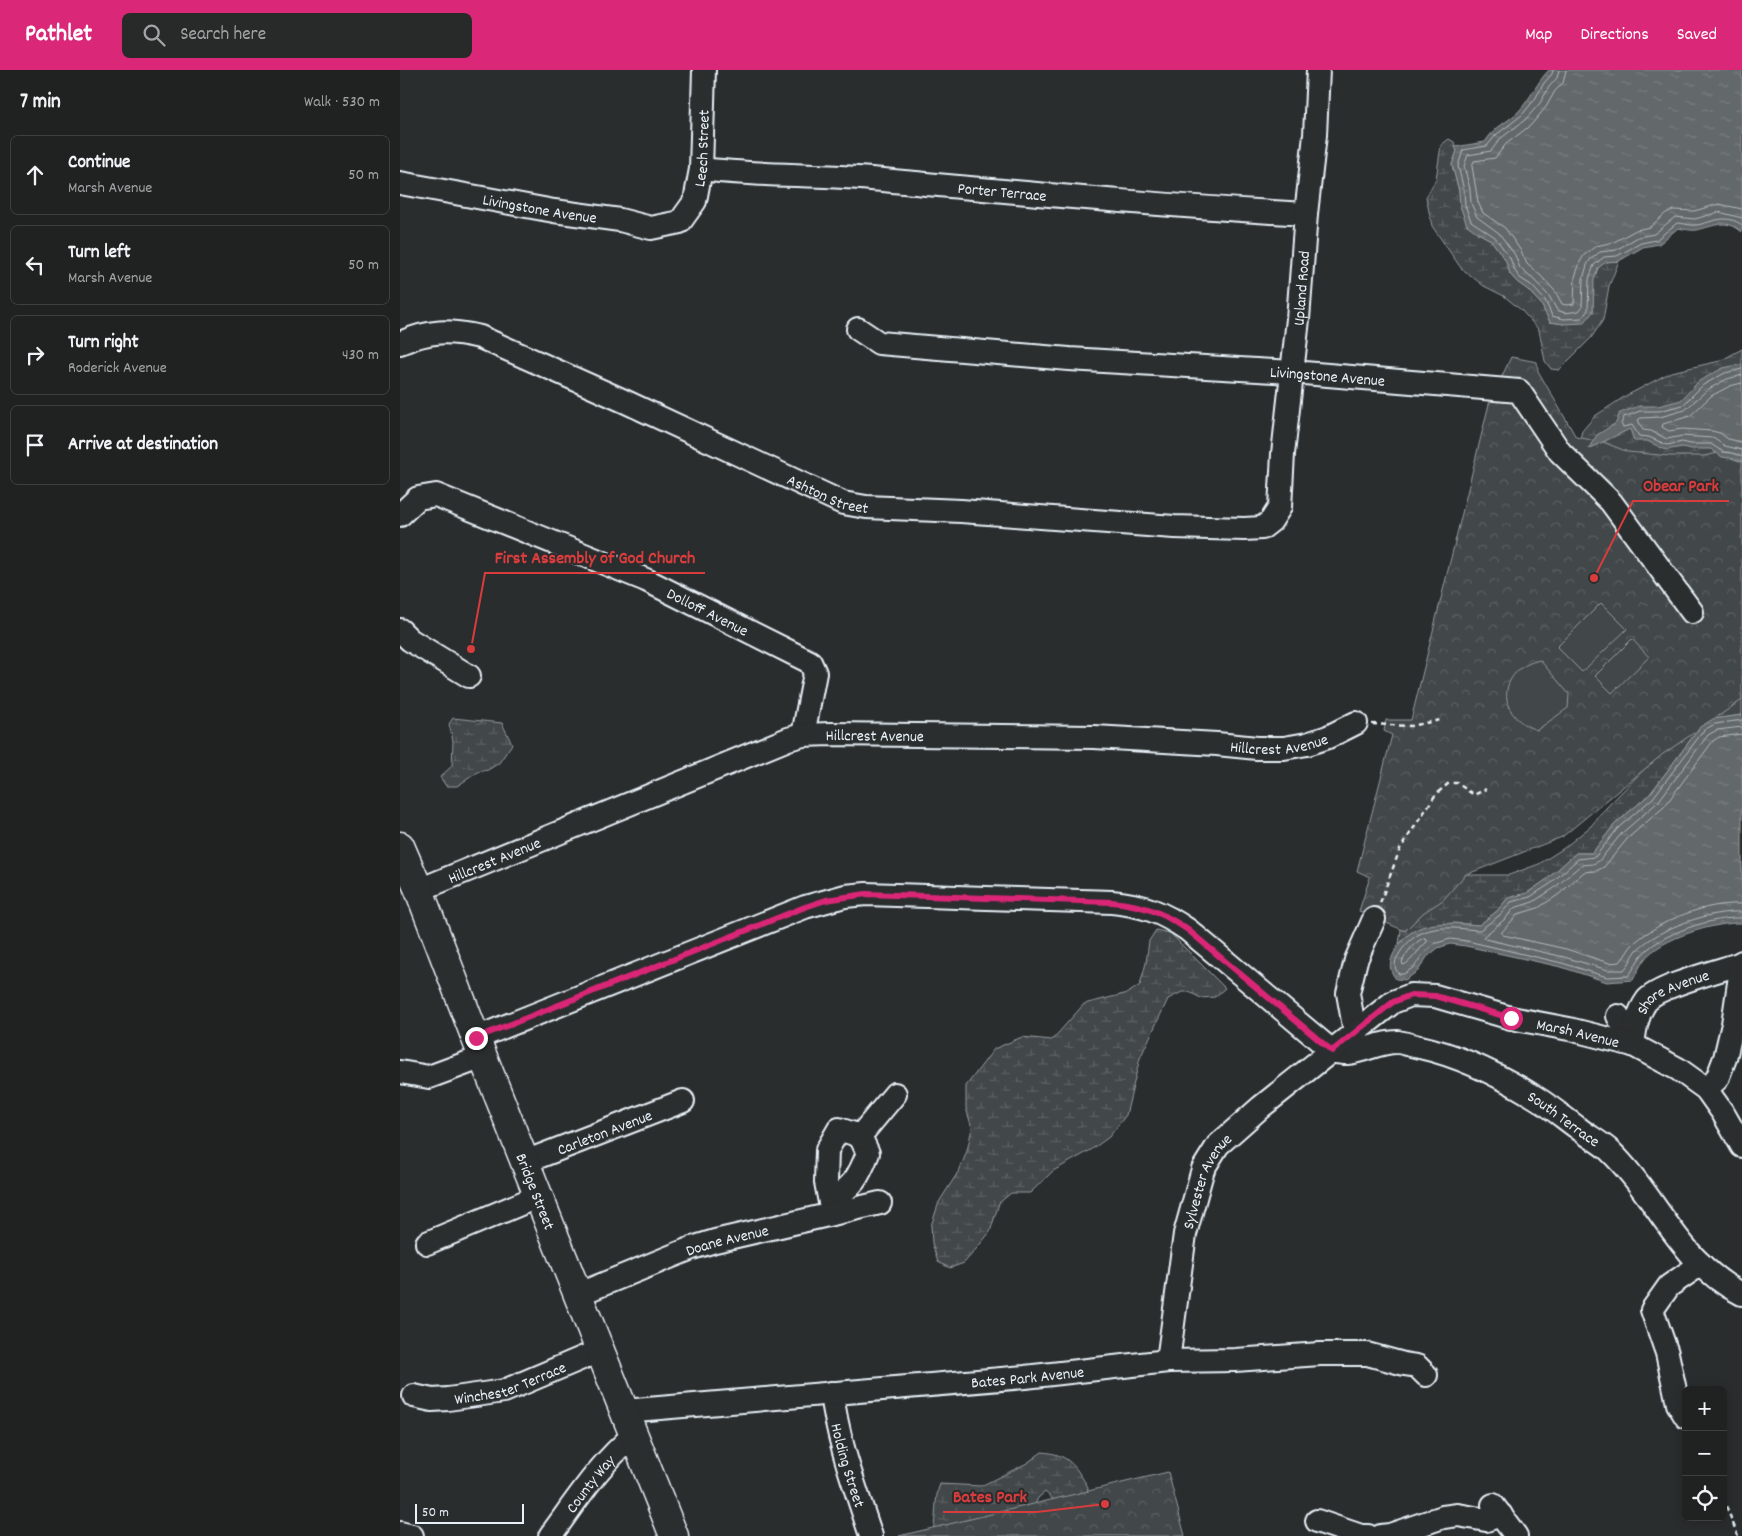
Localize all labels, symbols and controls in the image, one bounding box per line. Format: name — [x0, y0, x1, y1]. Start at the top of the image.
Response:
search box — [122, 13, 472, 58]
text: Pathlet — [25, 18, 92, 52]
icon: search — [140, 21, 168, 49]
text: Search here — [180, 22, 266, 49]
text: Map — [1525, 23, 1552, 48]
text: Directions — [1580, 23, 1649, 48]
text: Saved — [1677, 23, 1717, 48]
text: 7 min — [20, 88, 61, 118]
text: Walk · 530 m — [304, 91, 380, 114]
street label: Leech Street — [689, 109, 717, 189]
text: Continue — [68, 150, 130, 177]
icon: ahead — [21, 161, 49, 189]
text: 50 m — [348, 164, 379, 187]
text: Marsh Avenue — [68, 177, 152, 200]
street label: Porter Terrace — [957, 178, 1047, 209]
street label: Livingstone Avenue — [480, 189, 598, 231]
text: Turn left — [68, 240, 131, 267]
street label: Upland Road — [1288, 250, 1317, 327]
icon: left — [21, 251, 49, 279]
text: 50 m — [348, 254, 379, 277]
text: Marsh Avenue — [68, 267, 152, 290]
text: Turn right — [68, 330, 139, 357]
icon: right — [21, 341, 49, 369]
text: 430 m — [342, 344, 379, 367]
text: Roderick Avenue — [68, 357, 167, 380]
street label: Livingstone Avenue — [1269, 362, 1386, 394]
icon: arrive — [21, 431, 49, 459]
text: Arrive at destination — [68, 432, 218, 459]
callout: Obear Park — [1633, 468, 1729, 501]
street label: Ashton Street — [783, 469, 870, 521]
text: Obear Park — [1643, 475, 1720, 500]
callout: First Assembly of God Church — [485, 540, 705, 573]
text: First Assembly of God Church — [495, 547, 695, 572]
street label: Dolloff Avenue — [662, 583, 752, 643]
street label: Hillcrest Avenue — [825, 725, 924, 749]
street label: Hillcrest Avenue — [1229, 729, 1332, 762]
street label: Hillcrest Avenue — [445, 832, 545, 891]
street label: Shore Avenue — [1632, 965, 1712, 1019]
route start — [1500, 1007, 1523, 1030]
street label: Marsh Avenue — [1534, 1014, 1621, 1055]
route end — [465, 1027, 488, 1050]
street label: South Terrace — [1522, 1086, 1604, 1154]
street label: Carleton Avenue — [554, 1105, 656, 1162]
street label: Sylvester Avenue — [1178, 1129, 1238, 1232]
street label: Bridge Street — [508, 1150, 560, 1234]
street label: Doane Avenue — [683, 1220, 771, 1263]
street label: Winchester Terrace — [453, 1357, 570, 1412]
street label: Bates Park Avenue — [970, 1361, 1085, 1396]
map controls — [1682, 1386, 1727, 1521]
button: + — [1682, 1386, 1727, 1431]
street label: Holding Street — [823, 1421, 870, 1511]
button: − — [1682, 1431, 1727, 1476]
street label: County Way — [561, 1450, 622, 1519]
button: locate — [1682, 1476, 1727, 1521]
callout: Bates Park — [943, 1479, 1037, 1512]
text: Bates Park — [953, 1486, 1028, 1511]
scale bar — [415, 1501, 524, 1524]
text: 50 m — [422, 1503, 449, 1523]

